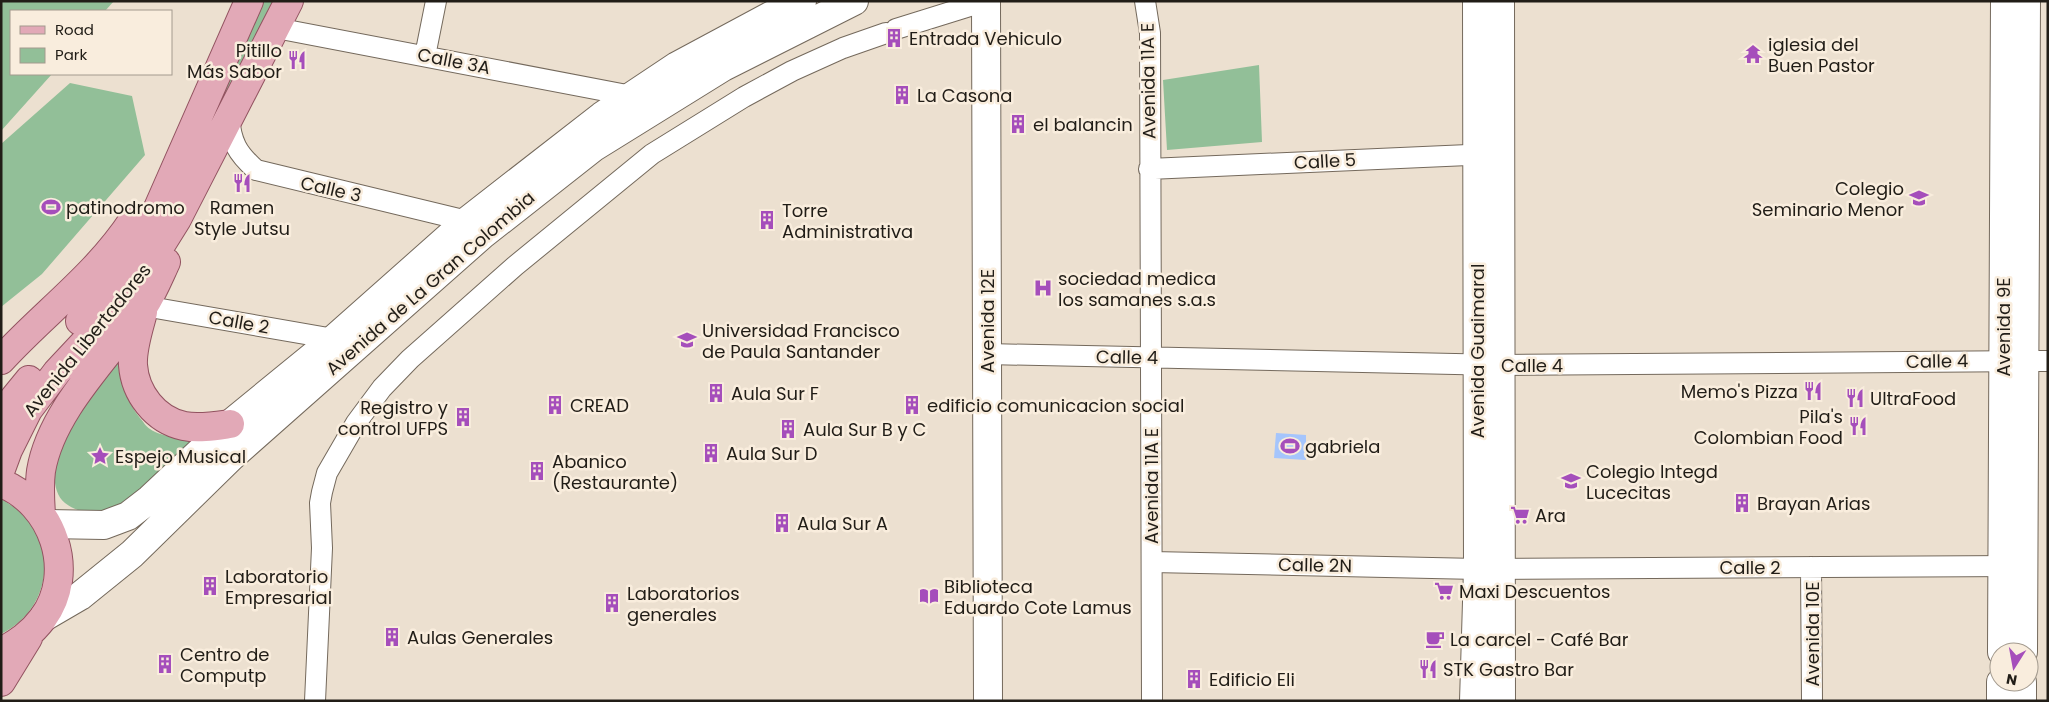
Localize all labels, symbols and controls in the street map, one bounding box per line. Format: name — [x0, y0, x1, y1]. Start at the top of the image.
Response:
legend — [10, 10, 172, 75]
text: Road — [55, 19, 94, 40]
street label: Avenida 11A E — [1134, 23, 1162, 139]
place label: Entrada Vehiculo — [909, 26, 1062, 51]
building icon: Entrada Vehiculo — [883, 27, 905, 49]
place label: iglesia del Buen Pastor — [1768, 32, 1875, 78]
place label: Pitillo Más Sabor — [187, 38, 282, 84]
street label: Calle 3A — [415, 42, 493, 80]
temple icon: iglesia del Buen Pastor — [1742, 43, 1764, 65]
text: Park — [55, 44, 87, 65]
restaurant icon: Pitillo Más Sabor — [286, 49, 308, 71]
place label: La Casona — [917, 83, 1012, 108]
building icon: La Casona — [891, 84, 913, 106]
place label: el balancin — [1033, 112, 1133, 137]
building icon: el balancin — [1007, 113, 1029, 135]
street label: Calle 5 — [1293, 147, 1357, 175]
street label: Calle 3 — [298, 170, 364, 208]
restaurant icon: Ramen Style Jutsu — [231, 172, 253, 194]
place label: Colegio Seminario Menor — [1752, 176, 1904, 222]
street label: Avenida de La Gran Colombia — [320, 185, 540, 381]
school or university icon: Colegio Seminario Menor — [1908, 187, 1930, 209]
place label: patinodromo — [66, 195, 185, 220]
place label: Ramen Style Jutsu — [194, 195, 290, 241]
sports icon: patinodromo — [40, 196, 62, 218]
place label: Torre Administrativa — [782, 198, 913, 244]
building icon: Torre Administrativa — [756, 209, 778, 231]
street label: Avenida Libertadores — [17, 258, 157, 422]
street label: Avenida Guaimaral — [1465, 264, 1490, 438]
place label: sociedad medica los samanes s.a.s — [1058, 266, 1216, 312]
street label: Avenida 12E — [975, 269, 1000, 373]
hospital icon: sociedad medica los samanes s.a.s — [1032, 277, 1054, 299]
street label: Avenida 9E — [1991, 277, 2016, 377]
street label: Calle 2 — [207, 304, 271, 340]
place label: Universidad Francisco de Paula Santander — [702, 318, 900, 364]
school or university icon: Universidad Francisco de Paula Santander — [676, 329, 698, 351]
street label: Calle 4 — [1096, 344, 1158, 370]
street label: Calle 4 — [1906, 348, 1968, 374]
street label: Calle 4 — [1501, 353, 1563, 378]
place label: Memo's Pizza — [1681, 379, 1798, 404]
restaurant icon: Memo's Pizza — [1802, 380, 1824, 402]
place label: Aula Sur F — [731, 381, 819, 406]
building icon: Aula Sur F — [705, 382, 727, 404]
place label: UltraFood — [1870, 386, 1956, 411]
restaurant icon: UltraFood — [1844, 387, 1866, 409]
place label: CREAD — [570, 393, 629, 418]
place label: edificio comunicacion social — [927, 393, 1184, 418]
building icon: CREAD — [544, 394, 566, 416]
building icon: edificio comunicacion social — [901, 394, 923, 416]
place label: Registro y control UFPS — [338, 395, 448, 441]
place label: Pila's Colombian Food — [1694, 404, 1843, 450]
building icon: Registro y control UFPS — [452, 406, 474, 428]
restaurant icon: Pila's Colombian Food — [1847, 415, 1869, 437]
place label: Aula Sur B y C — [803, 417, 926, 442]
building icon: Aula Sur B y C — [777, 418, 799, 440]
street label: Avenida 11A E — [1139, 428, 1164, 544]
place label: gabriela — [1305, 434, 1380, 459]
sports icon: gabriela — [1279, 435, 1301, 457]
place label: Aula Sur D — [726, 441, 817, 466]
building icon: Aula Sur D — [700, 442, 722, 464]
place label: Espejo Musical — [115, 444, 246, 469]
place icon: Espejo Musical — [89, 445, 111, 467]
place label: Abanico (Restaurante) — [552, 449, 678, 495]
place label: Colegio Integd Lucecitas — [1586, 459, 1718, 505]
building icon: Abanico (Restaurante) — [526, 460, 548, 482]
school or university icon: Colegio Integd Lucecitas — [1560, 470, 1582, 492]
place label: Brayan Arias — [1757, 491, 1870, 516]
building icon: Brayan Arias — [1731, 492, 1753, 514]
place label: Ara — [1535, 503, 1566, 528]
supermarket icon: Ara — [1509, 504, 1531, 526]
place label: Aula Sur A — [797, 511, 888, 536]
building icon: Aula Sur A — [771, 512, 793, 534]
street label: Calle 2N — [1278, 552, 1352, 578]
street label: Calle 2 — [1719, 555, 1781, 580]
place label: Laboratorio Empresarial — [225, 564, 332, 610]
place label: Biblioteca Eduardo Cote Lamus — [944, 574, 1132, 620]
building icon: Laboratorio Empresarial — [199, 575, 221, 597]
place label: Maxi Descuentos — [1459, 579, 1610, 604]
supermarket icon: Maxi Descuentos — [1433, 580, 1455, 602]
place label: Laboratorios generales — [627, 581, 740, 627]
street label: Avenida 10E — [1800, 582, 1825, 686]
library icon: Biblioteca Eduardo Cote Lamus — [918, 585, 940, 607]
building icon: Laboratorios generales — [601, 592, 623, 614]
place label: Aulas Generales — [407, 625, 553, 650]
building icon: Aulas Generales — [381, 626, 403, 648]
place label: La carcel - Café Bar — [1450, 627, 1629, 652]
cafe icon: La carcel - Café Bar — [1424, 628, 1446, 650]
place label: Centro de Computp — [180, 642, 270, 688]
north arrow — [1989, 642, 2039, 692]
building icon: Centro de Computp — [154, 653, 176, 675]
place label: STK Gastro Bar — [1443, 657, 1574, 682]
restaurant icon: STK Gastro Bar — [1417, 658, 1439, 680]
place label: Edificio Eli — [1209, 667, 1295, 692]
building icon: Edificio Eli — [1183, 668, 1205, 690]
text: N — [2004, 669, 2019, 691]

